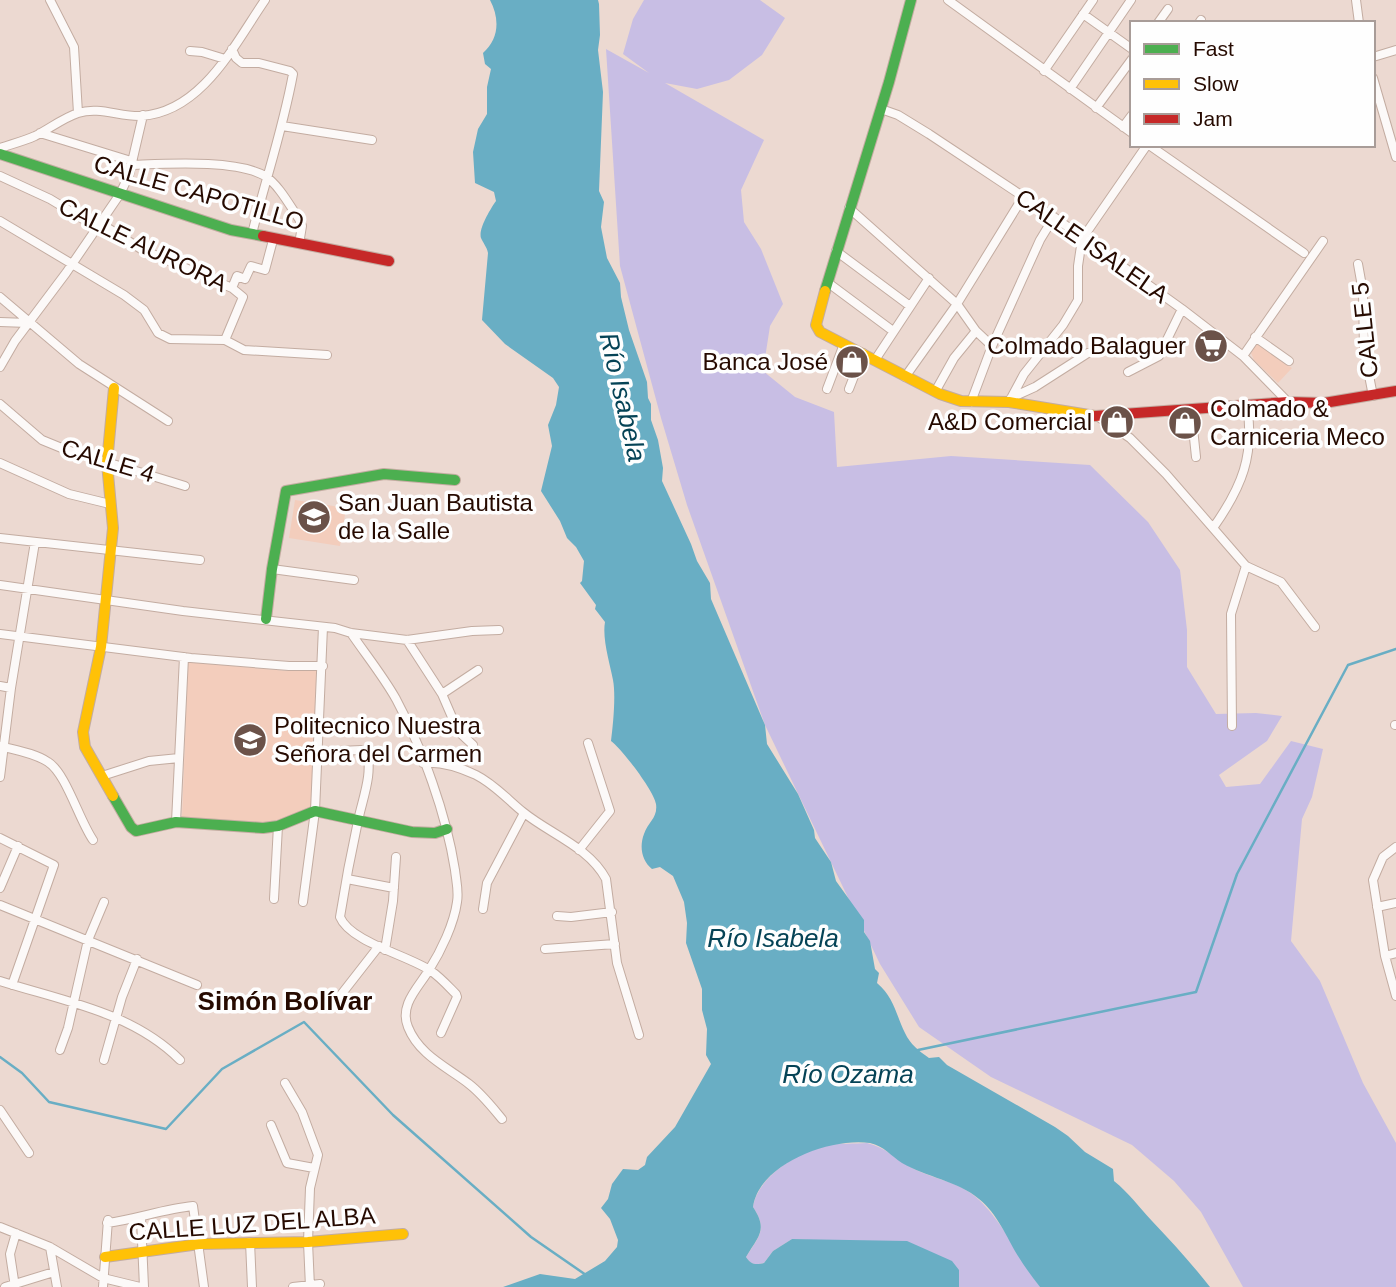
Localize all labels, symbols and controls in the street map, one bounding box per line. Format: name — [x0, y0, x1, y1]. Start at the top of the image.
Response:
legend — [1130, 21, 1375, 147]
text: Fast — [1193, 37, 1234, 60]
text: Slow — [1193, 72, 1239, 95]
text: Jam — [1193, 107, 1233, 130]
street label: CALLE CAPOTILLO — [91, 150, 307, 235]
street label: CALLE ISALELA — [1011, 183, 1174, 308]
street label: CALLE AURORA — [55, 192, 232, 297]
street label: CALLE 5 — [1346, 281, 1383, 379]
supermarket icon: Colmado Balaguer — [1192, 327, 1230, 365]
water label: Río Isabela — [594, 330, 652, 464]
place label: Colmado Balaguer — [987, 332, 1186, 359]
shop icon: Banca José — [833, 343, 871, 381]
place label: Banca José — [703, 348, 828, 375]
place label: Colmado & Carniceria Meco — [1210, 395, 1385, 450]
shop icon: A&D Comercial — [1098, 403, 1136, 441]
shop icon: Colmado & Carniceria Meco — [1166, 404, 1204, 442]
place label: A&D Comercial — [928, 408, 1092, 435]
street label: CALLE 4 — [58, 434, 158, 487]
place label: San Juan Bautista de la Salle — [338, 489, 533, 544]
school or university icon: San Juan Bautista de la Salle — [295, 498, 333, 536]
place label: Politecnico Nuestra Señora del Carmen — [274, 712, 482, 767]
school or university icon: Politecnico Nuestra Señora del Carmen — [231, 721, 269, 759]
water label: Río Isabela — [707, 923, 839, 953]
district label: Simón Bolívar — [198, 986, 372, 1016]
water label: Río Ozama — [782, 1059, 914, 1089]
street label: CALLE LUZ DEL ALBA — [128, 1201, 376, 1246]

